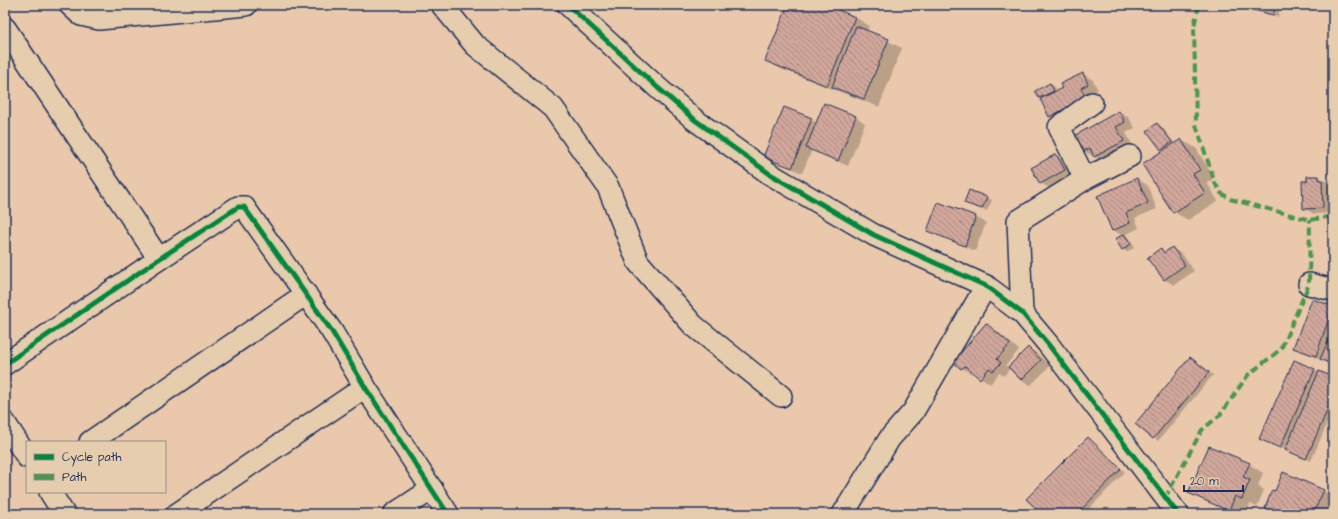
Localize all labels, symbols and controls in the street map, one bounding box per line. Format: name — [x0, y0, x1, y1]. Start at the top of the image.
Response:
legend — [26, 441, 166, 493]
text: Cycle path — [62, 449, 121, 467]
scale bar — [1184, 467, 1243, 493]
text: Path — [62, 469, 87, 486]
text: 20 m — [1190, 473, 1219, 490]

